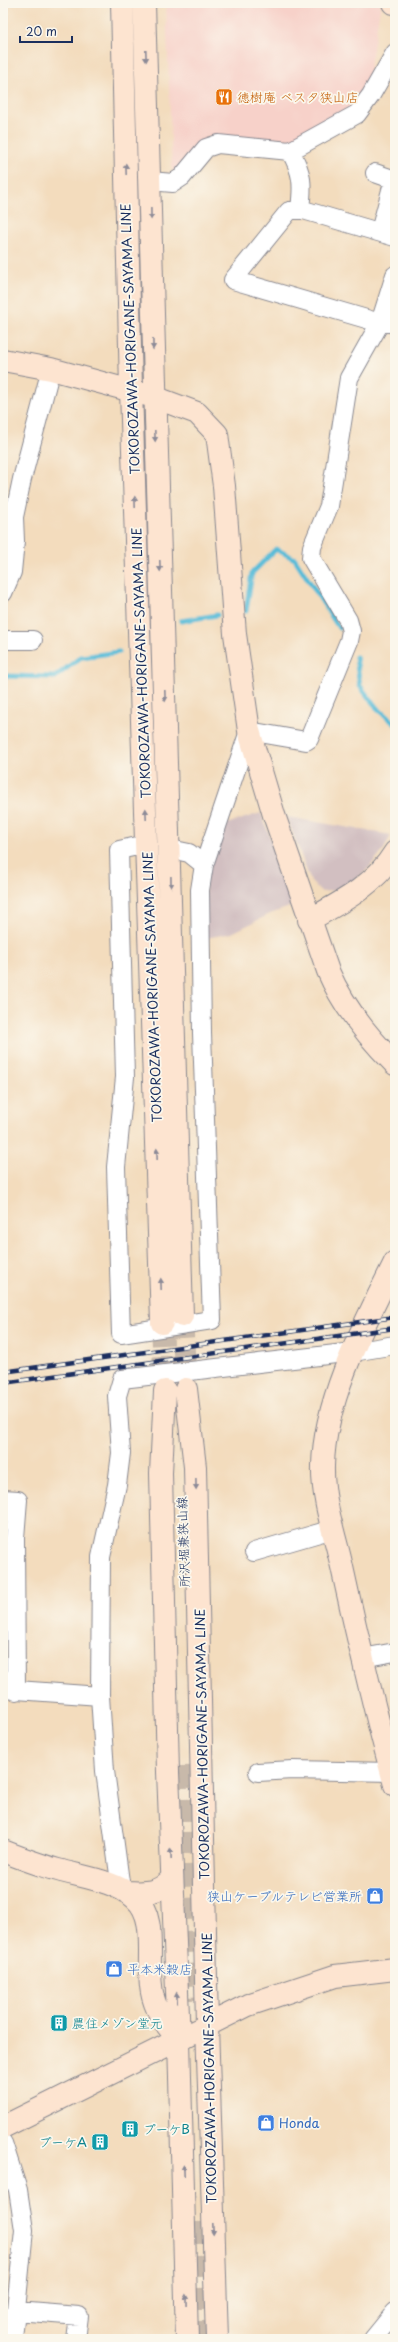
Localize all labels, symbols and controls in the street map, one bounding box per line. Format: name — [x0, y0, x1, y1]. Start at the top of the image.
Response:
scale bar — [20, 18, 72, 44]
text: 20 m — [26, 22, 57, 40]
one-way arrow — [143, 50, 149, 63]
restaurant icon: 徳樹庵 ベスタ狭山店 — [214, 87, 234, 107]
place label: 徳樹庵 ベスタ狭山店 — [237, 87, 359, 106]
one-way arrow — [122, 163, 129, 175]
street label: TOKOROZAWA-HORIGANE-SAYAMA LINE — [115, 203, 144, 475]
one-way arrow — [148, 208, 154, 221]
one-way arrow — [150, 338, 156, 351]
one-way arrow — [152, 430, 159, 442]
one-way arrow — [132, 496, 139, 508]
street label: TOKOROZAWA-HORIGANE-SAYAMA LINE — [126, 527, 155, 799]
one-way arrow — [157, 560, 163, 573]
one-way arrow — [162, 690, 168, 703]
one-way arrow — [143, 807, 149, 820]
street label: TOKOROZAWA-HORIGANE-SAYAMA LINE — [137, 851, 166, 1123]
one-way arrow — [168, 876, 174, 889]
one-way arrow — [154, 1147, 160, 1160]
one-way arrow — [158, 1277, 164, 1290]
one-way arrow — [193, 1478, 199, 1491]
street label: 所沢堀兼狭山線 — [171, 1495, 194, 1588]
street label: TOKOROZAWA-HORIGANE-SAYAMA LINE — [190, 1608, 213, 1880]
one-way arrow — [168, 1847, 174, 1860]
place label: 狭山ケーブルテレビ営業所 — [207, 1886, 362, 1905]
shop icon: 狭山ケーブルテレビ営業所 — [365, 1886, 385, 1906]
street label: TOKOROZAWA-HORIGANE-SAYAMA LINE — [197, 1932, 220, 2204]
shop icon: 平本米穀店 — [104, 1959, 124, 1979]
place label: 平本米穀店 — [127, 1959, 192, 1978]
one-way arrow — [174, 1992, 181, 2004]
building icon: 農住メゾン堂元 — [49, 2013, 69, 2033]
place label: 農住メゾン堂元 — [72, 2013, 163, 2032]
shop icon: Honda — [256, 2113, 276, 2133]
place label: Honda — [279, 2113, 319, 2132]
building icon: ブーケB — [120, 2119, 140, 2139]
place label: ブーケB — [143, 2119, 190, 2138]
place label: ブーケA — [39, 2132, 87, 2151]
building icon: ブーケA — [90, 2132, 110, 2152]
one-way arrow — [180, 2164, 187, 2176]
one-way arrow — [210, 2223, 216, 2236]
one-way arrow — [183, 2293, 189, 2306]

